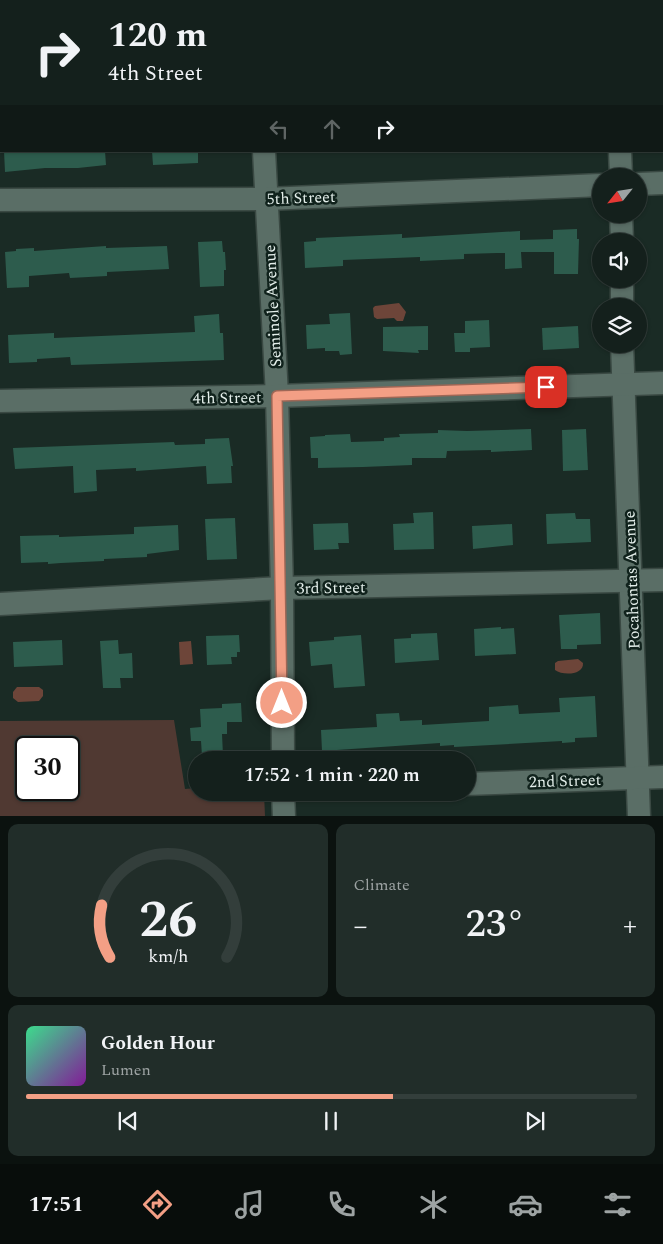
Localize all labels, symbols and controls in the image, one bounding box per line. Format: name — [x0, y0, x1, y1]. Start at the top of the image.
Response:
text: 120 m — [108, 9, 207, 62]
icon: right — [25, 20, 90, 85]
text: 4th Street — [108, 57, 203, 90]
icon: left — [265, 115, 293, 143]
icon: ahead — [318, 115, 346, 143]
icon: right — [371, 115, 399, 143]
north arrow — [592, 168, 648, 222]
map controls — [592, 168, 647, 353]
street label: 5th Street — [266, 185, 336, 211]
button: sound — [592, 233, 647, 288]
street label: Seminole Avenue — [258, 244, 288, 368]
button: layers — [592, 298, 647, 353]
pin — [525, 366, 567, 408]
icon: arrive — [532, 373, 560, 401]
street label: 4th Street — [192, 385, 262, 411]
street label: Pocahontas Avenue — [618, 510, 646, 650]
street label: 3rd Street — [296, 575, 366, 601]
position arrow — [255, 676, 307, 728]
speed limit sign: 30 — [15, 736, 80, 801]
text: 17:52 · 1 min · 220 m — [244, 761, 420, 790]
street label: 2nd Street — [529, 768, 602, 794]
text: Climate — [354, 873, 410, 897]
text: 26 — [139, 881, 197, 960]
text: 23° — [465, 896, 525, 954]
text: − — [354, 905, 368, 948]
text: + — [623, 905, 637, 948]
text: km/h — [148, 943, 188, 970]
text: Golden Hour — [101, 1029, 215, 1058]
text: Lumen — [101, 1058, 151, 1082]
icon: previous — [114, 1107, 142, 1135]
icon: pause — [317, 1107, 345, 1135]
icon: next — [521, 1107, 549, 1135]
icon: directions — [140, 1187, 175, 1222]
icon: music — [232, 1187, 267, 1222]
icon: phone — [324, 1187, 359, 1222]
icon: climate — [416, 1187, 451, 1222]
icon: car — [508, 1187, 543, 1222]
icon: filters — [600, 1187, 635, 1222]
text: 17:51 — [28, 1188, 84, 1221]

